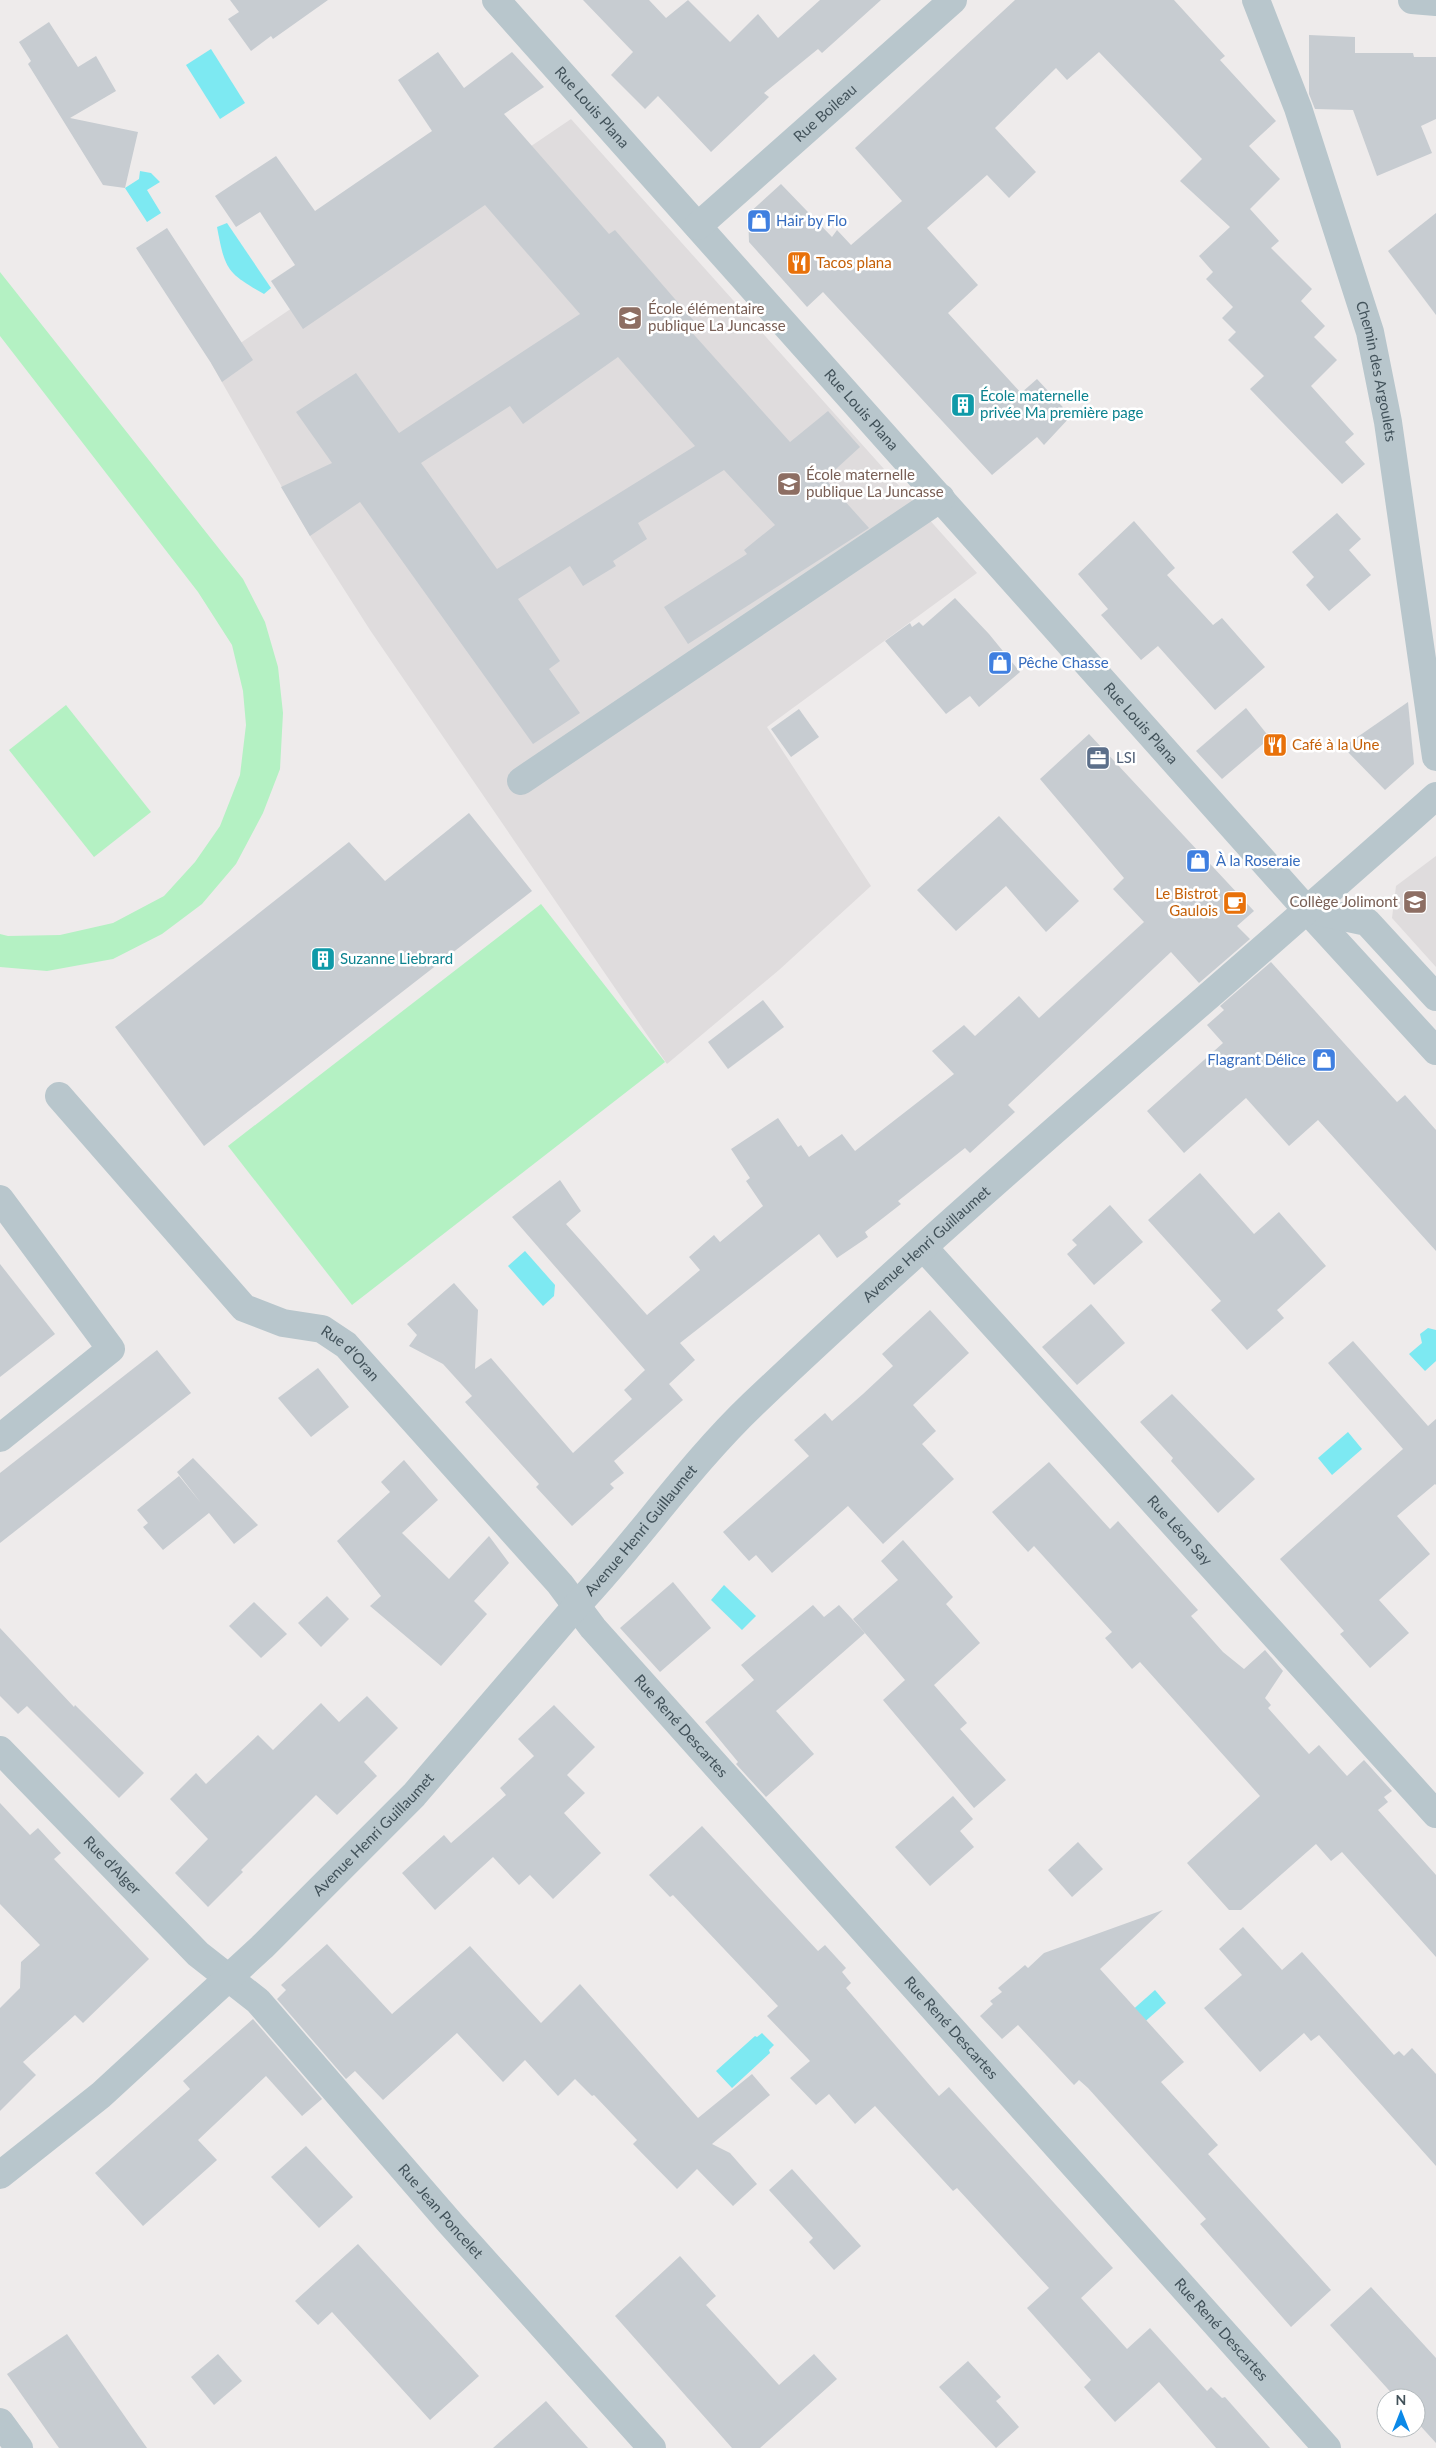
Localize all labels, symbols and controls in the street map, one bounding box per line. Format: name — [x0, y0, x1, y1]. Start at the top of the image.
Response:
street label: Rue Louis Plana — [552, 62, 634, 151]
street label: Rue Boileau — [789, 80, 860, 145]
shop icon: Hair by Flo — [746, 208, 772, 234]
place label: Hair by Flo — [776, 211, 847, 229]
restaurant icon: Tacos plana — [786, 250, 812, 276]
place label: Tacos plana — [816, 253, 892, 271]
street label: Chemin des Argoulets — [1353, 298, 1401, 443]
place label: École élémentaire publique La Juncasse — [648, 299, 786, 334]
school or university icon: École élémentaire publique La Juncasse — [617, 305, 643, 331]
street label: Rue Louis Plana — [821, 365, 903, 454]
place label: École maternelle privée Ma première page — [980, 386, 1143, 421]
building icon: École maternelle privée Ma première page — [950, 392, 976, 418]
place label: École maternelle publique La Juncasse — [806, 465, 944, 500]
school or university icon: École maternelle publique La Juncasse — [776, 471, 802, 497]
shop icon: Pêche Chasse — [987, 650, 1013, 676]
place label: Pêche Chasse — [1018, 653, 1109, 671]
street label: Rue Louis Plana — [1100, 678, 1182, 767]
restaurant icon: Café à la Une — [1262, 732, 1288, 758]
place label: Café à la Une — [1292, 735, 1379, 753]
office icon: LSI — [1085, 745, 1111, 771]
place label: LSI — [1116, 748, 1136, 766]
shop icon: À la Roseraie — [1185, 848, 1211, 874]
place label: À la Roseraie — [1216, 851, 1301, 869]
place label: Le Bistrot Gaulois — [1155, 884, 1219, 919]
school or university icon: Collège Jolimont — [1402, 889, 1428, 915]
cafe icon: Le Bistrot Gaulois — [1222, 890, 1248, 916]
place label: Collège Jolimont — [1289, 892, 1399, 910]
building icon: Suzanne Liebrard — [310, 946, 336, 972]
place label: Suzanne Liebrard — [340, 949, 453, 967]
shop icon: Flagrant Délice — [1311, 1047, 1337, 1073]
place label: Flagrant Délice — [1207, 1050, 1306, 1068]
street label: Avenue Henri Guillaumet — [858, 1181, 994, 1306]
street label: Rue d'Oran — [318, 1321, 384, 1384]
street label: Avenue Henri Guillaumet — [580, 1460, 700, 1599]
street label: Rue Léon Say — [1144, 1491, 1217, 1569]
street label: Rue René Descartes — [631, 1670, 732, 1781]
street label: Avenue Henri Guillaumet — [309, 1768, 438, 1899]
street label: Rue d'Alger — [80, 1832, 146, 1898]
street label: Rue René Descartes — [901, 1972, 1002, 2082]
street label: Rue Jean Poncelet — [395, 2160, 488, 2262]
street label: Rue René Descartes — [1171, 2274, 1273, 2384]
north arrow — [1376, 2388, 1426, 2438]
text: N — [1396, 2391, 1406, 2408]

